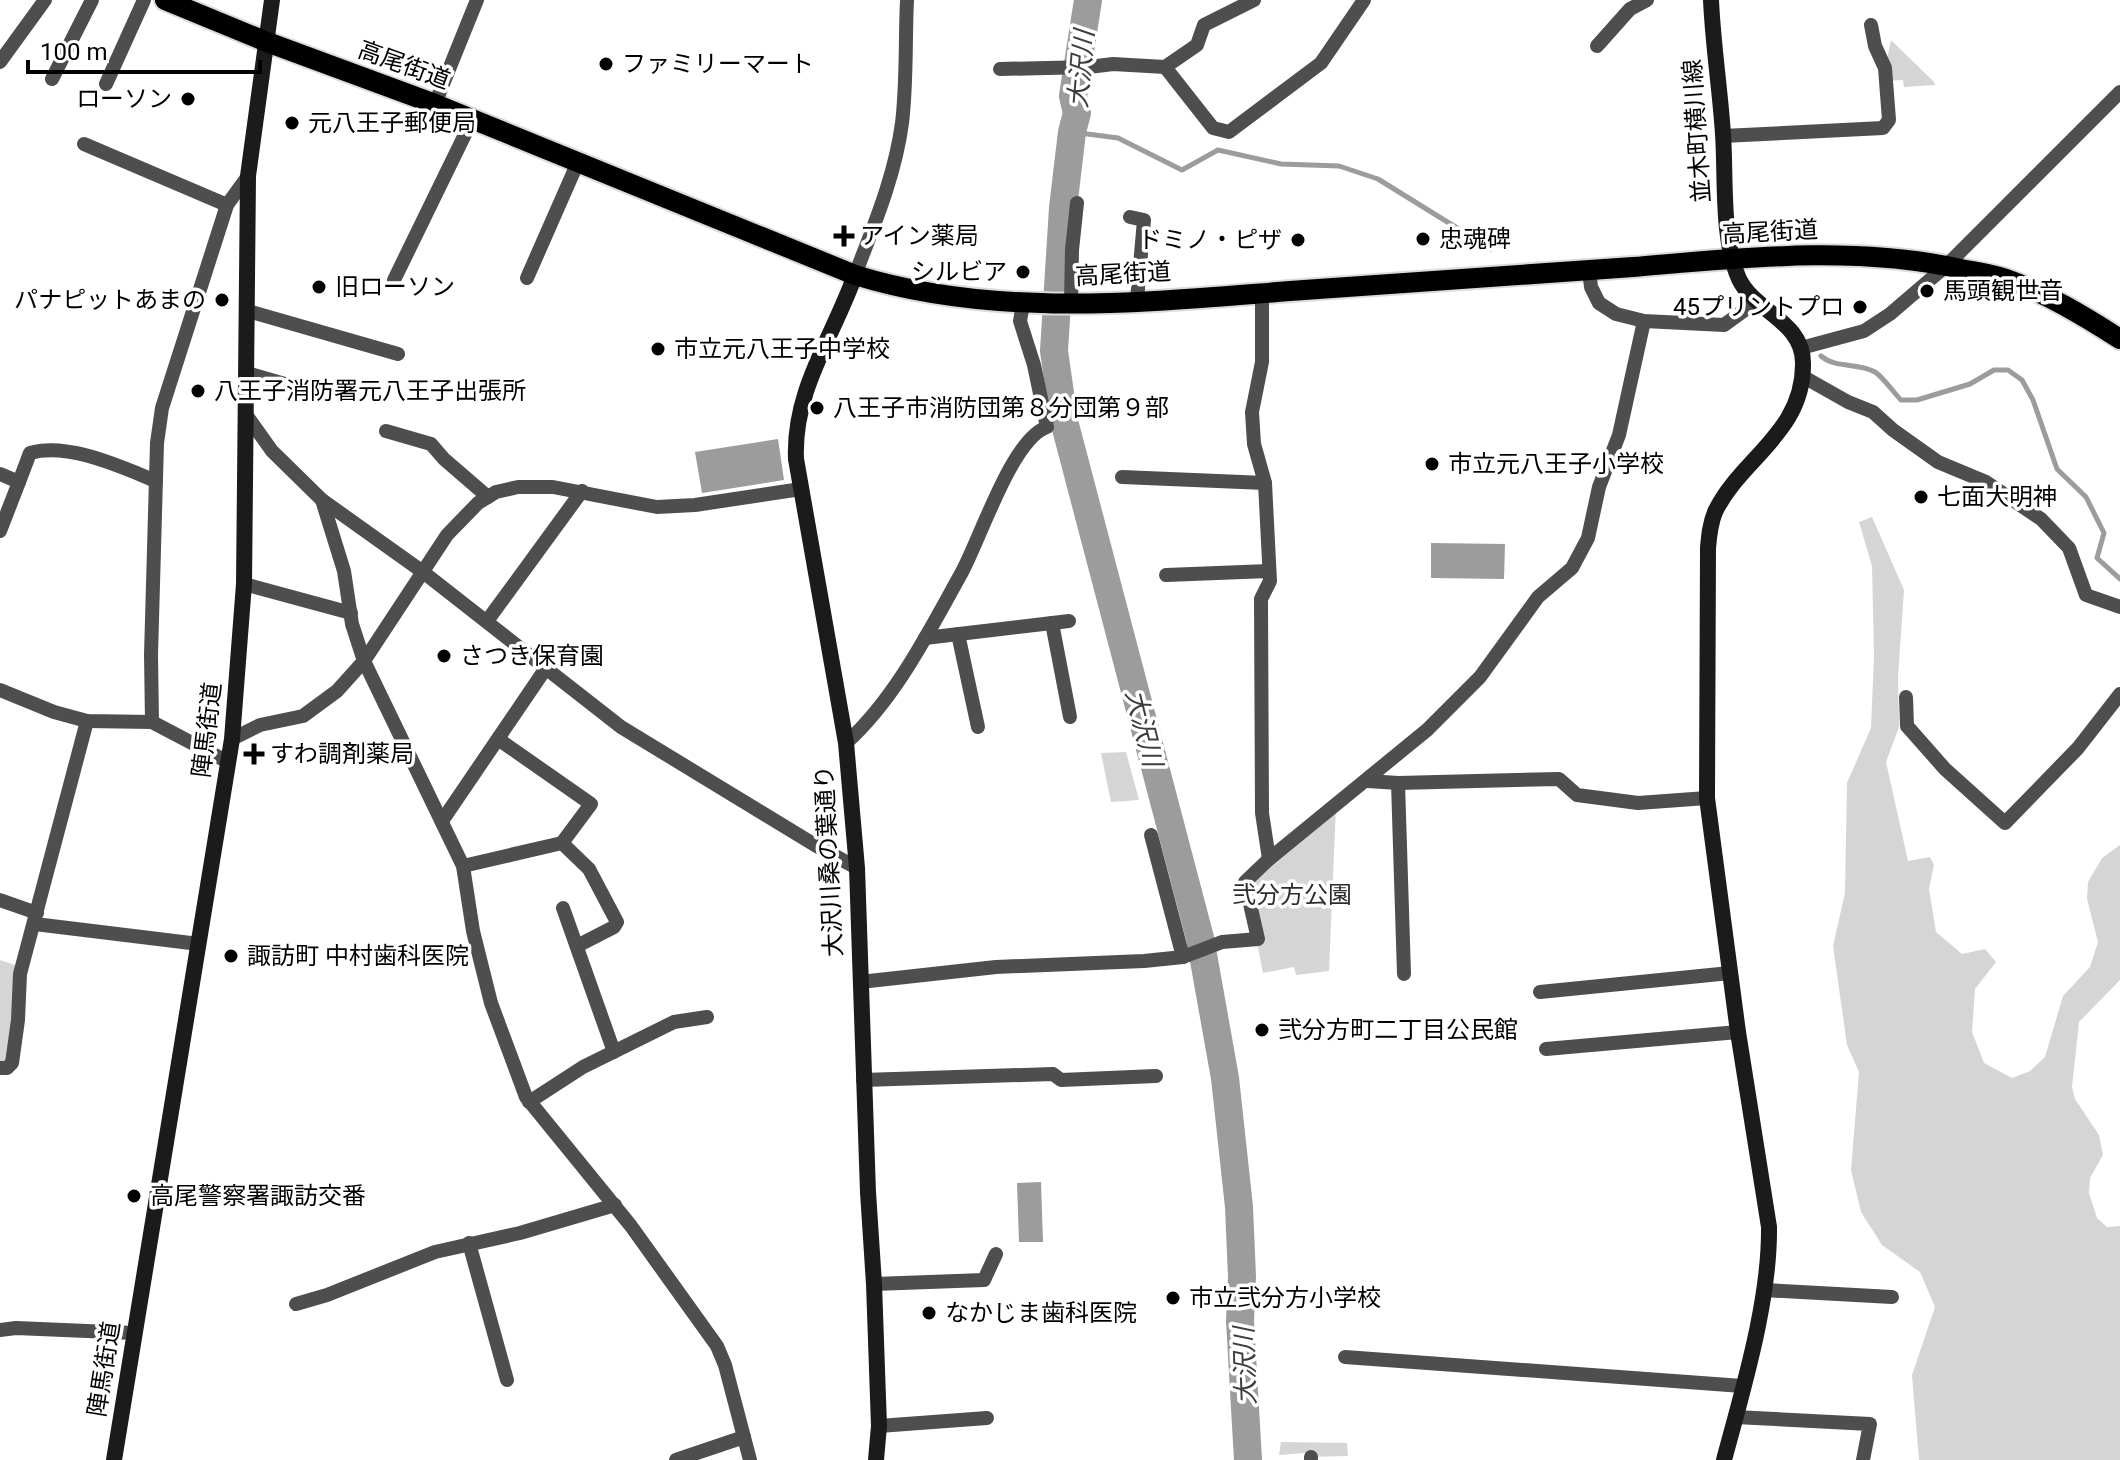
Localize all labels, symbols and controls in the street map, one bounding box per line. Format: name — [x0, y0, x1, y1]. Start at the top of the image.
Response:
scale bar — [28, 24, 260, 74]
water label: 大沢川 — [1063, 26, 1100, 109]
street label: 高尾街道 — [354, 35, 454, 95]
text: 100 m — [40, 38, 107, 66]
place label: ファミリーマート — [622, 50, 814, 78]
marker: ファミリーマート — [597, 55, 615, 73]
street label: 並木町横川線 — [1678, 58, 1716, 204]
place label: ローソン — [76, 85, 172, 113]
marker: ローソン — [179, 90, 197, 108]
place label: 元八王子郵便局 — [308, 109, 476, 137]
marker: 元八王子郵便局 — [283, 114, 301, 132]
street label: 高尾街道 — [1721, 216, 1819, 248]
place label: アイン薬局 — [860, 222, 979, 250]
place label: 忠魂碑 — [1439, 225, 1511, 253]
place label: ドミノ・ピザ — [1138, 226, 1282, 254]
marker: アイン薬局 — [835, 227, 853, 245]
marker: 忠魂碑 — [1414, 230, 1432, 248]
marker: ドミノ・ピザ — [1289, 231, 1307, 249]
place label: シルビア — [911, 258, 1007, 286]
street label: 高尾街道 — [1074, 258, 1172, 290]
marker: シルビア — [1014, 263, 1032, 281]
place label: 旧ローソン — [335, 273, 455, 301]
place label: 馬頭観世音 — [1943, 277, 2063, 305]
marker: 旧ローソン — [310, 278, 328, 296]
marker: 馬頭観世音 — [1918, 282, 1936, 300]
place label: パナピットあまの — [14, 286, 206, 314]
marker: パナピットあまの — [213, 291, 231, 309]
place label: 45プリントプロ — [1673, 293, 1844, 321]
marker: 45プリントプロ — [1851, 298, 1869, 316]
place label: 市立元八王子中学校 — [674, 335, 890, 363]
marker: 市立元八王子中学校 — [649, 340, 667, 358]
place label: 八王子消防署元八王子出張所 — [214, 377, 526, 405]
marker: 八王子消防署元八王子出張所 — [189, 382, 207, 400]
place label: 八王子市消防団第８分団第９部 — [833, 394, 1169, 422]
marker: 八王子市消防団第８分団第９部 — [808, 399, 826, 417]
place label: 市立元八王子小学校 — [1448, 450, 1664, 478]
marker: 市立元八王子小学校 — [1423, 455, 1441, 473]
place label: 七面大明神 — [1937, 483, 2057, 511]
marker: 七面大明神 — [1912, 488, 1930, 506]
place label: さつき保育園 — [460, 642, 604, 670]
marker: さつき保育園 — [435, 647, 453, 665]
street label: 陣馬街道 — [187, 681, 227, 779]
water label: 大沢川 — [1120, 687, 1169, 772]
place label: すわ調剤薬局 — [270, 740, 414, 768]
marker: すわ調剤薬局 — [245, 745, 263, 763]
street label: 大沢川桑の葉通り — [810, 764, 848, 958]
park label: 弐分方公園 — [1232, 881, 1352, 909]
place label: 諏訪町 中村歯科医院 — [247, 942, 469, 970]
marker: 諏訪町 中村歯科医院 — [222, 947, 240, 965]
place label: 弐分方町二丁目公民館 — [1278, 1016, 1518, 1044]
marker: 弐分方町二丁目公民館 — [1253, 1021, 1271, 1039]
place label: 高尾警察署諏訪交番 — [150, 1182, 366, 1210]
marker: 高尾警察署諏訪交番 — [125, 1187, 143, 1205]
place label: 市立弐分方小学校 — [1189, 1284, 1381, 1312]
marker: 市立弐分方小学校 — [1164, 1289, 1182, 1307]
place label: なかじま歯科医院 — [945, 1299, 1137, 1327]
marker: なかじま歯科医院 — [920, 1304, 938, 1322]
street label: 陣馬街道 — [83, 1319, 125, 1419]
water label: 大沢川 — [1229, 1324, 1261, 1406]

